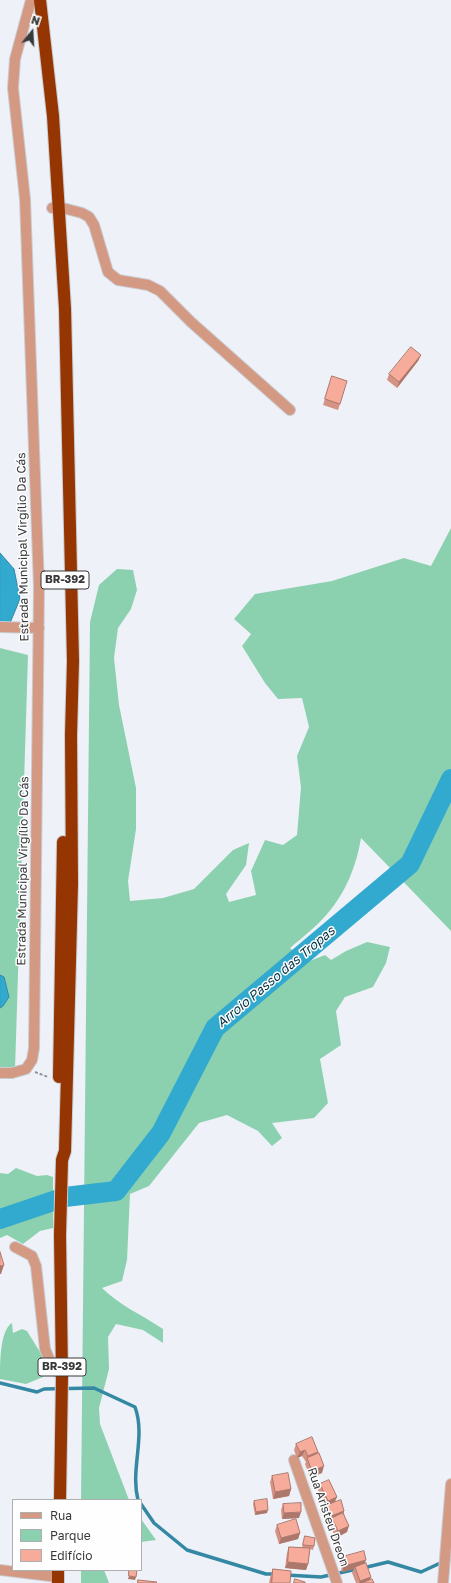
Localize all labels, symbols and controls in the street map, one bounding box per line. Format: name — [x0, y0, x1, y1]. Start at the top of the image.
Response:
north arrow — [12, 12, 52, 52]
text: N — [30, 13, 42, 28]
street label: Estrada Municipal Virgílio Da Cás — [14, 452, 32, 642]
road number: BR-392 — [41, 571, 89, 589]
street label: Estrada Municipal Virgílio Da Cás — [14, 776, 32, 966]
water label: Arroio Passo das Tropas — [214, 923, 338, 1031]
road number: BR-392 — [38, 1358, 86, 1376]
street label: Rua Aristeu Dreon — [304, 1466, 352, 1568]
legend — [12, 1499, 142, 1571]
text: Rua — [50, 1508, 72, 1523]
text: Parque — [50, 1528, 91, 1543]
text: Edifício — [50, 1548, 92, 1563]

